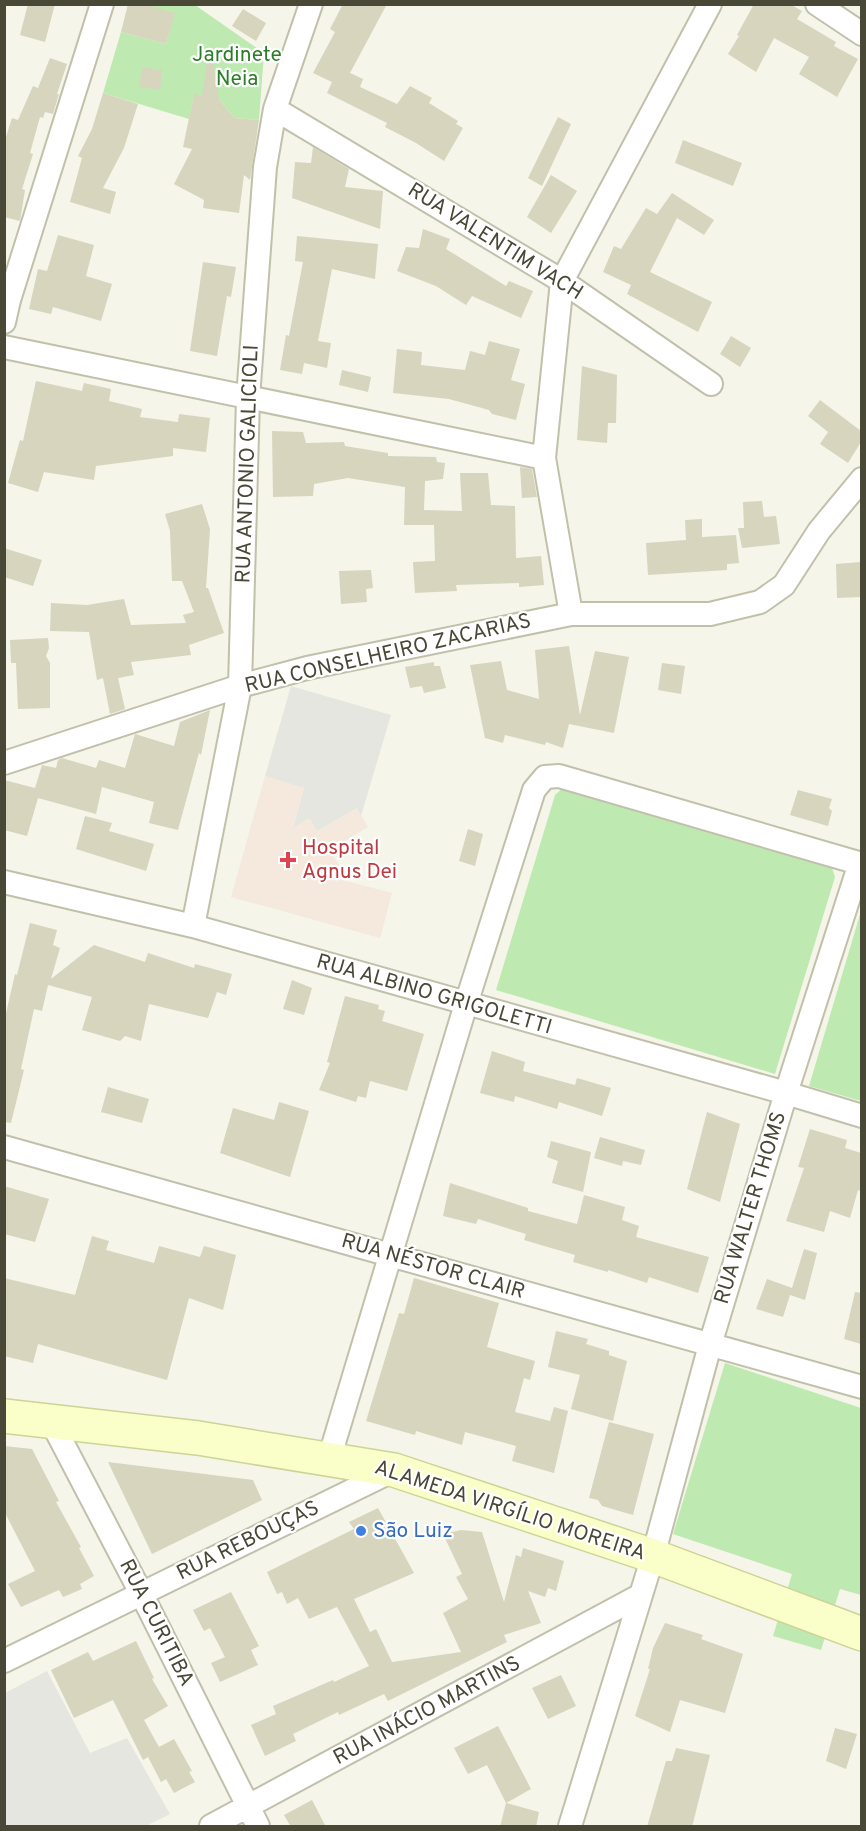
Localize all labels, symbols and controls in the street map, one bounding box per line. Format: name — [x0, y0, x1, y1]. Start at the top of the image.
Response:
park label: Jardinete Neia — [192, 42, 282, 93]
street label: RUA VALENTIM VACH — [402, 177, 588, 307]
street label: RUA ANTONIO GALICIOLI — [230, 344, 266, 584]
street label: RUA CONSELHEIRO ZACARIAS — [242, 608, 534, 700]
place label: Hospital Agnus Dei — [302, 835, 397, 886]
marker: Hospital Agnus Dei — [279, 851, 297, 869]
street label: RUA ALBINO GRIGOLETTI — [313, 948, 555, 1042]
street label: RUA WALTER THOMS — [709, 1108, 793, 1308]
street label: RUA NÉSTOR CLAIR — [338, 1227, 528, 1306]
street label: ALAMEDA VIRGÍLIO MOREIRA — [371, 1453, 649, 1568]
street label: RUA REBOUÇAS — [172, 1495, 324, 1587]
place label: São Luiz — [373, 1518, 453, 1545]
marker: São Luiz — [354, 1524, 368, 1538]
street label: RUA CURITIBA — [112, 1555, 200, 1691]
street label: RUA INÁCIO MARTINS — [328, 1649, 525, 1772]

